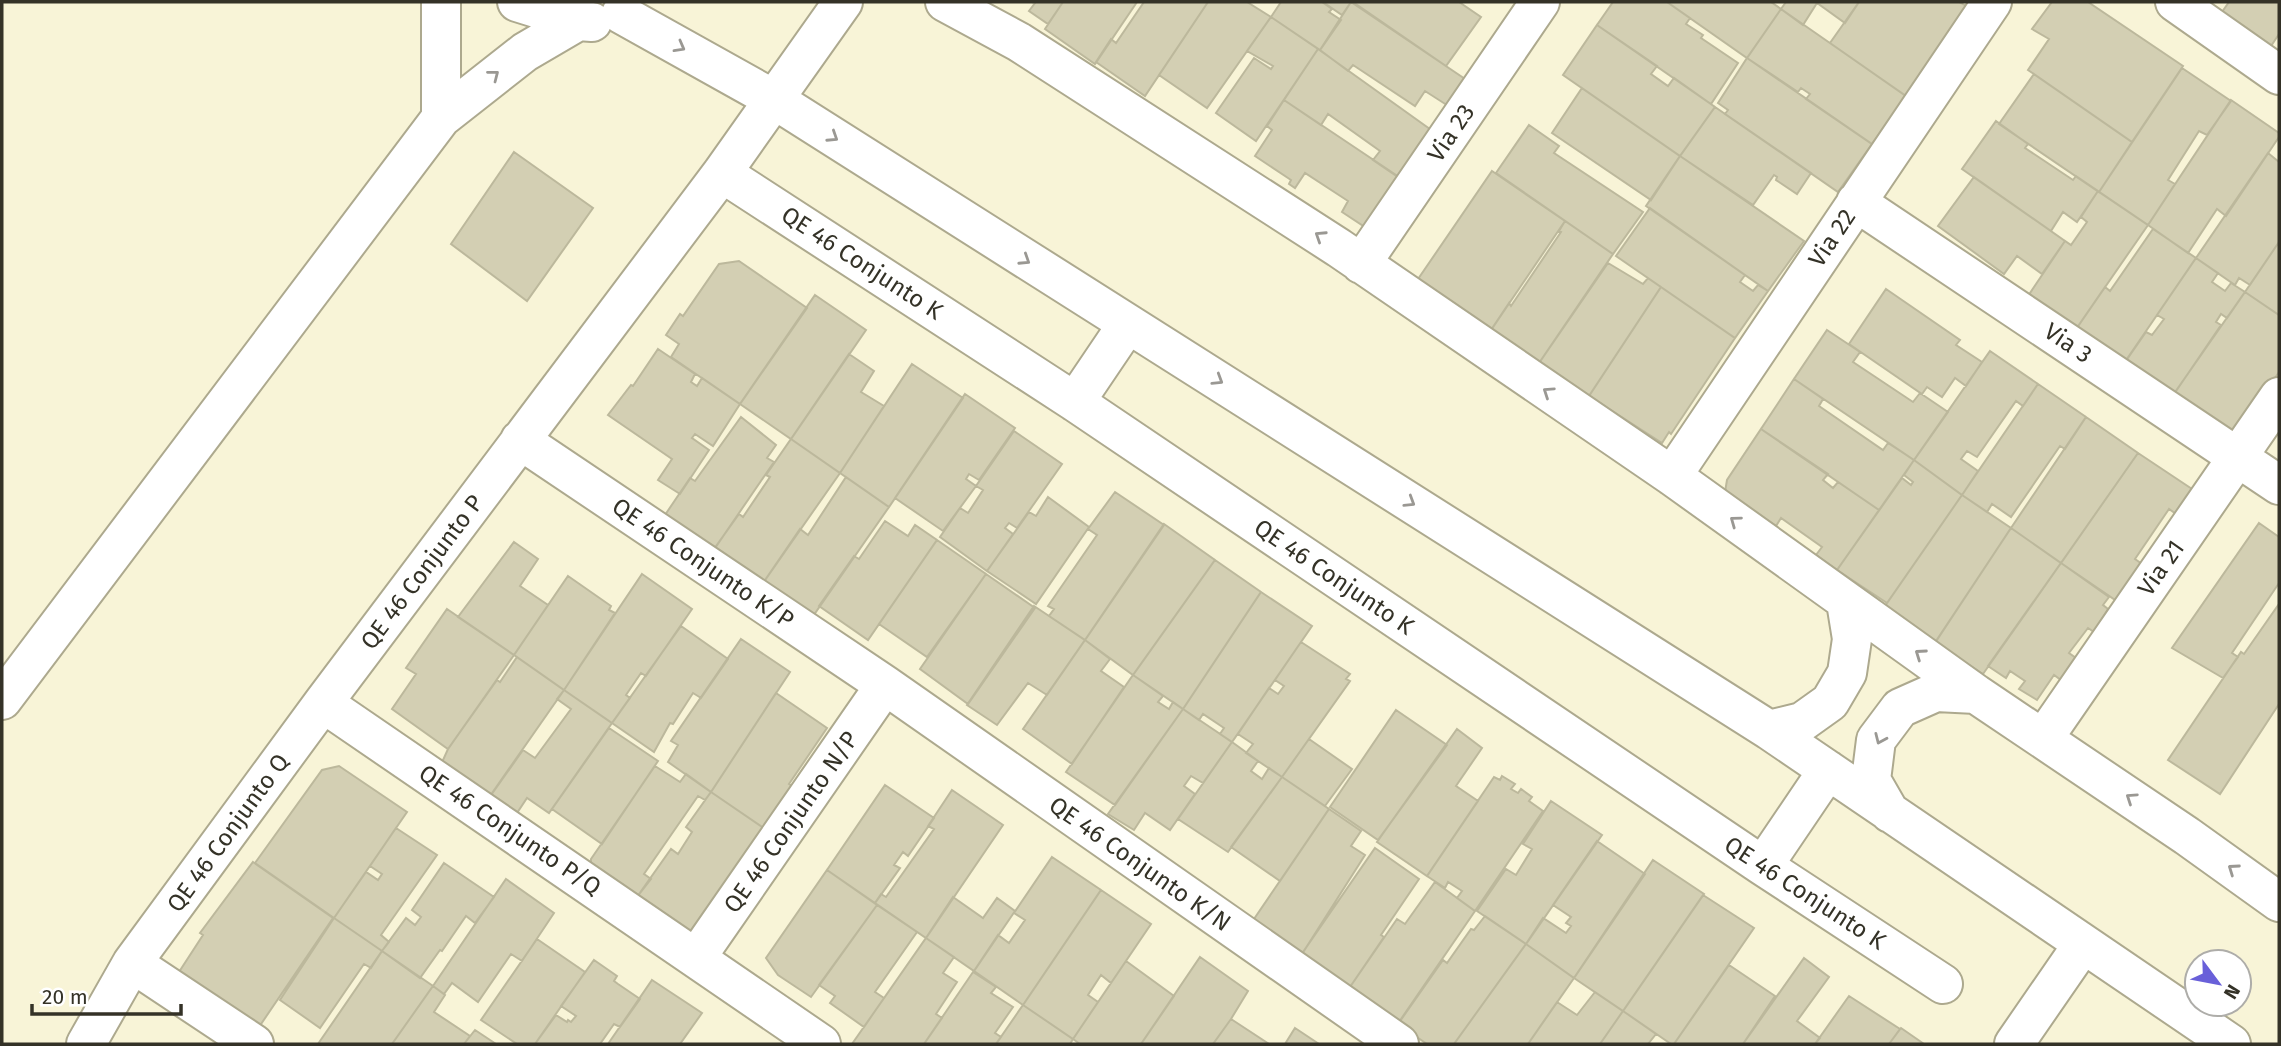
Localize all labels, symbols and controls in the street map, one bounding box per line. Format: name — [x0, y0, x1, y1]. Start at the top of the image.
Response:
one-way arrow — [673, 39, 686, 52]
one-way arrow — [487, 71, 499, 84]
street label: Via 23 — [1422, 99, 1480, 167]
one-way arrow — [825, 129, 838, 142]
street label: QE 46 Conjunto K — [776, 201, 948, 326]
street label: Via 22 — [1803, 204, 1861, 272]
one-way arrow — [1315, 231, 1328, 244]
one-way arrow — [1017, 251, 1030, 264]
street label: Via 3 — [2039, 317, 2097, 369]
one-way arrow — [1210, 371, 1223, 384]
one-way arrow — [1543, 387, 1556, 400]
street label: QE 46 Conjunto P — [355, 489, 489, 655]
street label: QE 46 Conjunto K/P — [607, 492, 799, 634]
one-way arrow — [1402, 493, 1415, 506]
street label: QE 46 Conjunto K — [1249, 513, 1420, 641]
one-way arrow — [1730, 517, 1743, 530]
street label: Via 21 — [2132, 535, 2190, 601]
one-way arrow — [1915, 650, 1928, 662]
street label: QE 46 Conjunto N/P — [718, 726, 864, 918]
one-way arrow — [1874, 732, 1888, 745]
street label: QE 46 Conjunto Q — [161, 748, 295, 918]
street label: QE 46 Conjunto P/Q — [414, 759, 606, 901]
street label: QE 46 Conjunto K/N — [1044, 791, 1236, 937]
one-way arrow — [2126, 794, 2139, 806]
street label: QE 46 Conjunto K — [1719, 831, 1891, 956]
one-way arrow — [2228, 865, 2241, 877]
north arrow — [2183, 948, 2253, 1018]
scale bar — [32, 972, 180, 1016]
text: N — [2219, 980, 2245, 1003]
text: 20 m — [42, 984, 88, 1010]

